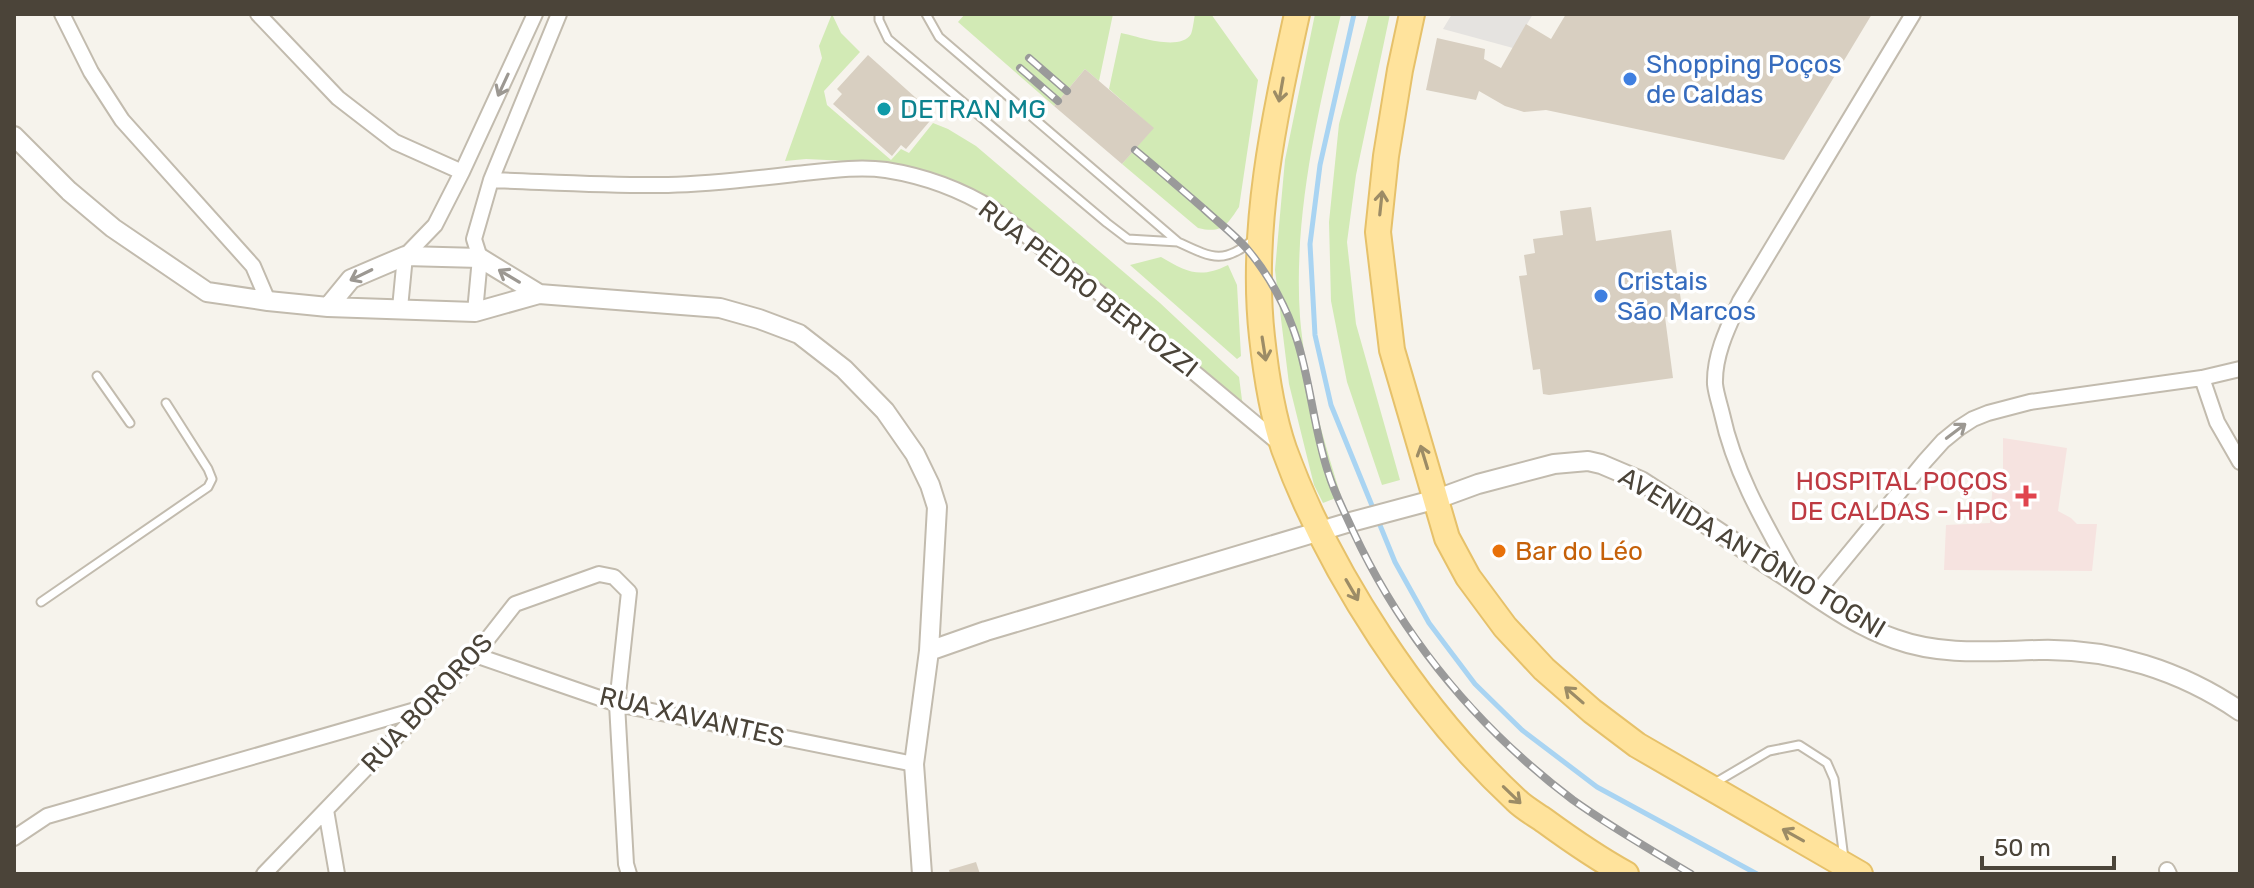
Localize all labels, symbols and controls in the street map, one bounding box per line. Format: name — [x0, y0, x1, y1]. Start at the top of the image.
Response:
place label: Shopping Poços de Caldas — [1646, 49, 1842, 110]
marker: Shopping Poços de Caldas — [1621, 70, 1639, 88]
one-way arrow — [494, 72, 509, 97]
one-way arrow — [1273, 77, 1288, 103]
place label: DETRAN MG — [900, 94, 1046, 125]
marker: DETRAN MG — [875, 100, 893, 118]
one-way arrow — [1373, 190, 1388, 217]
street label: RUA PEDRO BERTOZZI — [972, 194, 1204, 384]
place label: Cristais São Marcos — [1617, 266, 1756, 327]
one-way arrow — [350, 268, 374, 283]
one-way arrow — [498, 268, 521, 284]
marker: Cristais São Marcos — [1592, 287, 1610, 305]
one-way arrow — [1257, 335, 1272, 361]
one-way arrow — [1945, 423, 1966, 440]
one-way arrow — [1415, 445, 1430, 470]
street label: AVENIDA ANTÔNIO TOGNI — [1613, 461, 1891, 645]
place label: HOSPITAL POÇOS DE CALDAS - HPC — [1790, 466, 2008, 527]
marker: HOSPITAL POÇOS DE CALDAS - HPC — [2015, 485, 2037, 507]
place label: Bar do Léo — [1515, 536, 1643, 567]
marker: Bar do Léo — [1490, 542, 1508, 560]
one-way arrow — [1345, 578, 1361, 601]
street label: RUA BOROROS — [355, 627, 499, 779]
street label: RUA XAVANTES — [597, 681, 787, 753]
one-way arrow — [1565, 687, 1585, 705]
one-way arrow — [1501, 785, 1521, 803]
scale bar — [1982, 820, 2114, 870]
one-way arrow — [1781, 827, 1805, 842]
text: 50 m — [1994, 834, 2051, 862]

